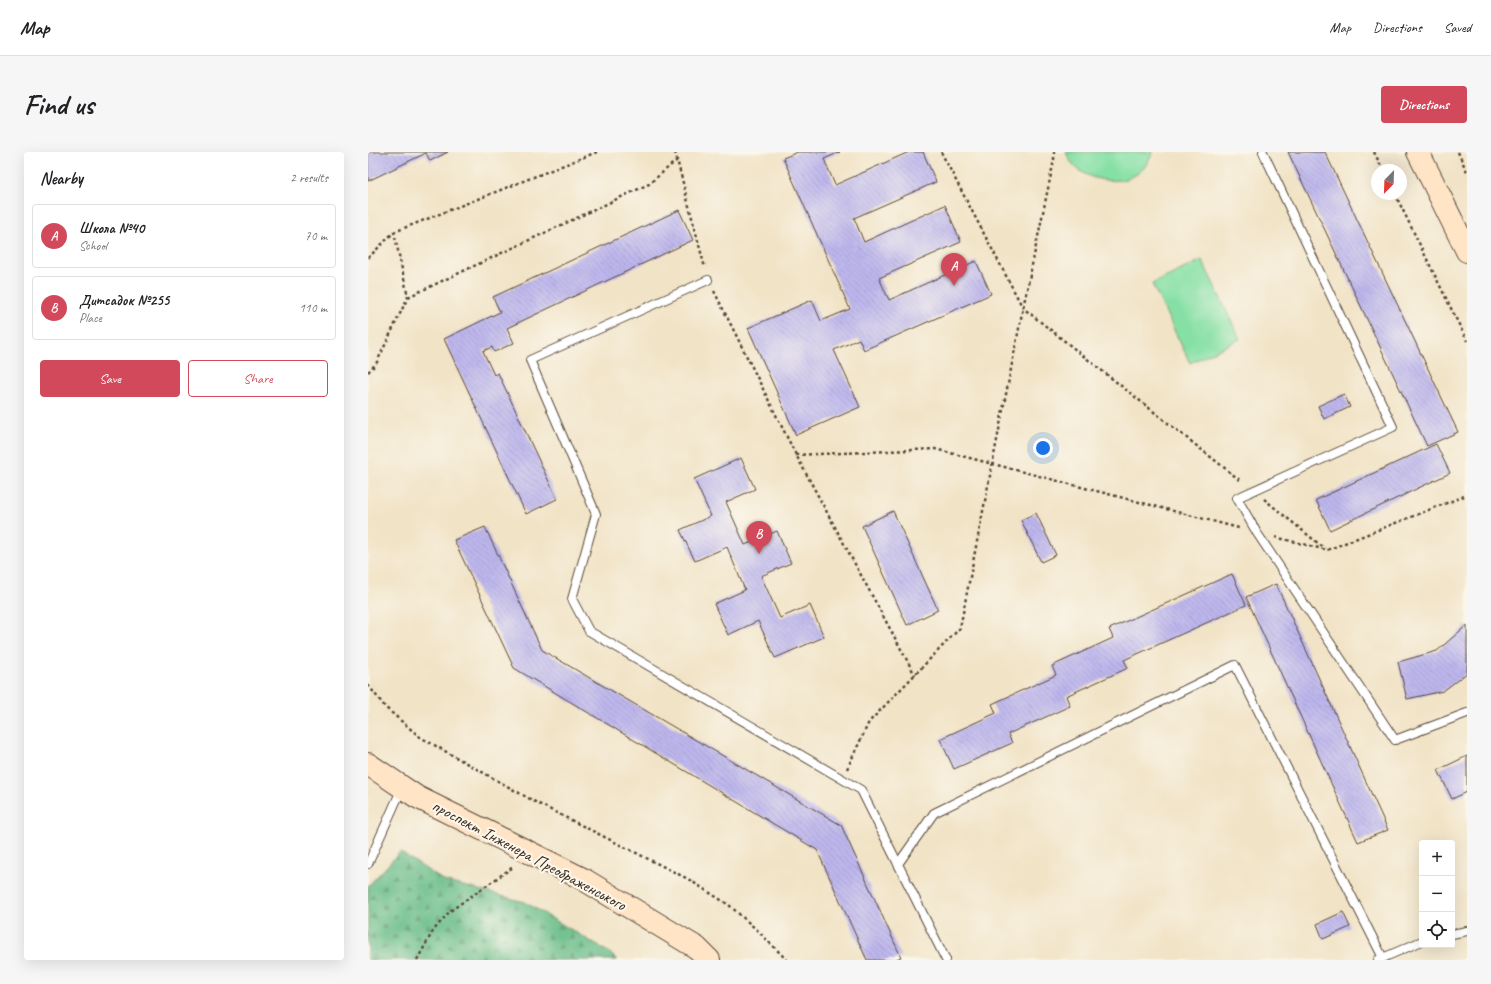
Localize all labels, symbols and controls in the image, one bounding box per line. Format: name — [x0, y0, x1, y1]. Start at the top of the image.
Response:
text: Map — [20, 16, 50, 40]
text: Map — [1330, 19, 1351, 36]
text: Directions — [1373, 19, 1422, 36]
text: Saved — [1444, 19, 1471, 36]
button: Directions — [1381, 86, 1467, 123]
text: Find us — [24, 87, 94, 122]
north arrow — [1371, 164, 1407, 200]
text: Nearby — [40, 168, 83, 189]
text: 2 results — [290, 170, 328, 186]
text: Школа №40 — [79, 219, 144, 238]
text: A — [51, 228, 57, 244]
text: 70 m — [305, 228, 327, 244]
text: School — [79, 238, 107, 254]
pin: A — [941, 253, 967, 286]
text: Дитсадок №255 — [79, 291, 169, 310]
text: B — [51, 300, 57, 316]
text: 110 m — [299, 300, 327, 316]
text: Place — [79, 310, 102, 326]
button: Save — [40, 360, 180, 397]
button: Share — [188, 360, 328, 397]
your location — [1033, 438, 1053, 458]
pin: B — [746, 521, 772, 554]
street label: проспект Інженера Преображенського — [428, 795, 631, 916]
map controls — [1419, 840, 1455, 948]
button: + — [1419, 840, 1455, 876]
button: − — [1419, 876, 1455, 912]
button: locate — [1419, 912, 1455, 948]

